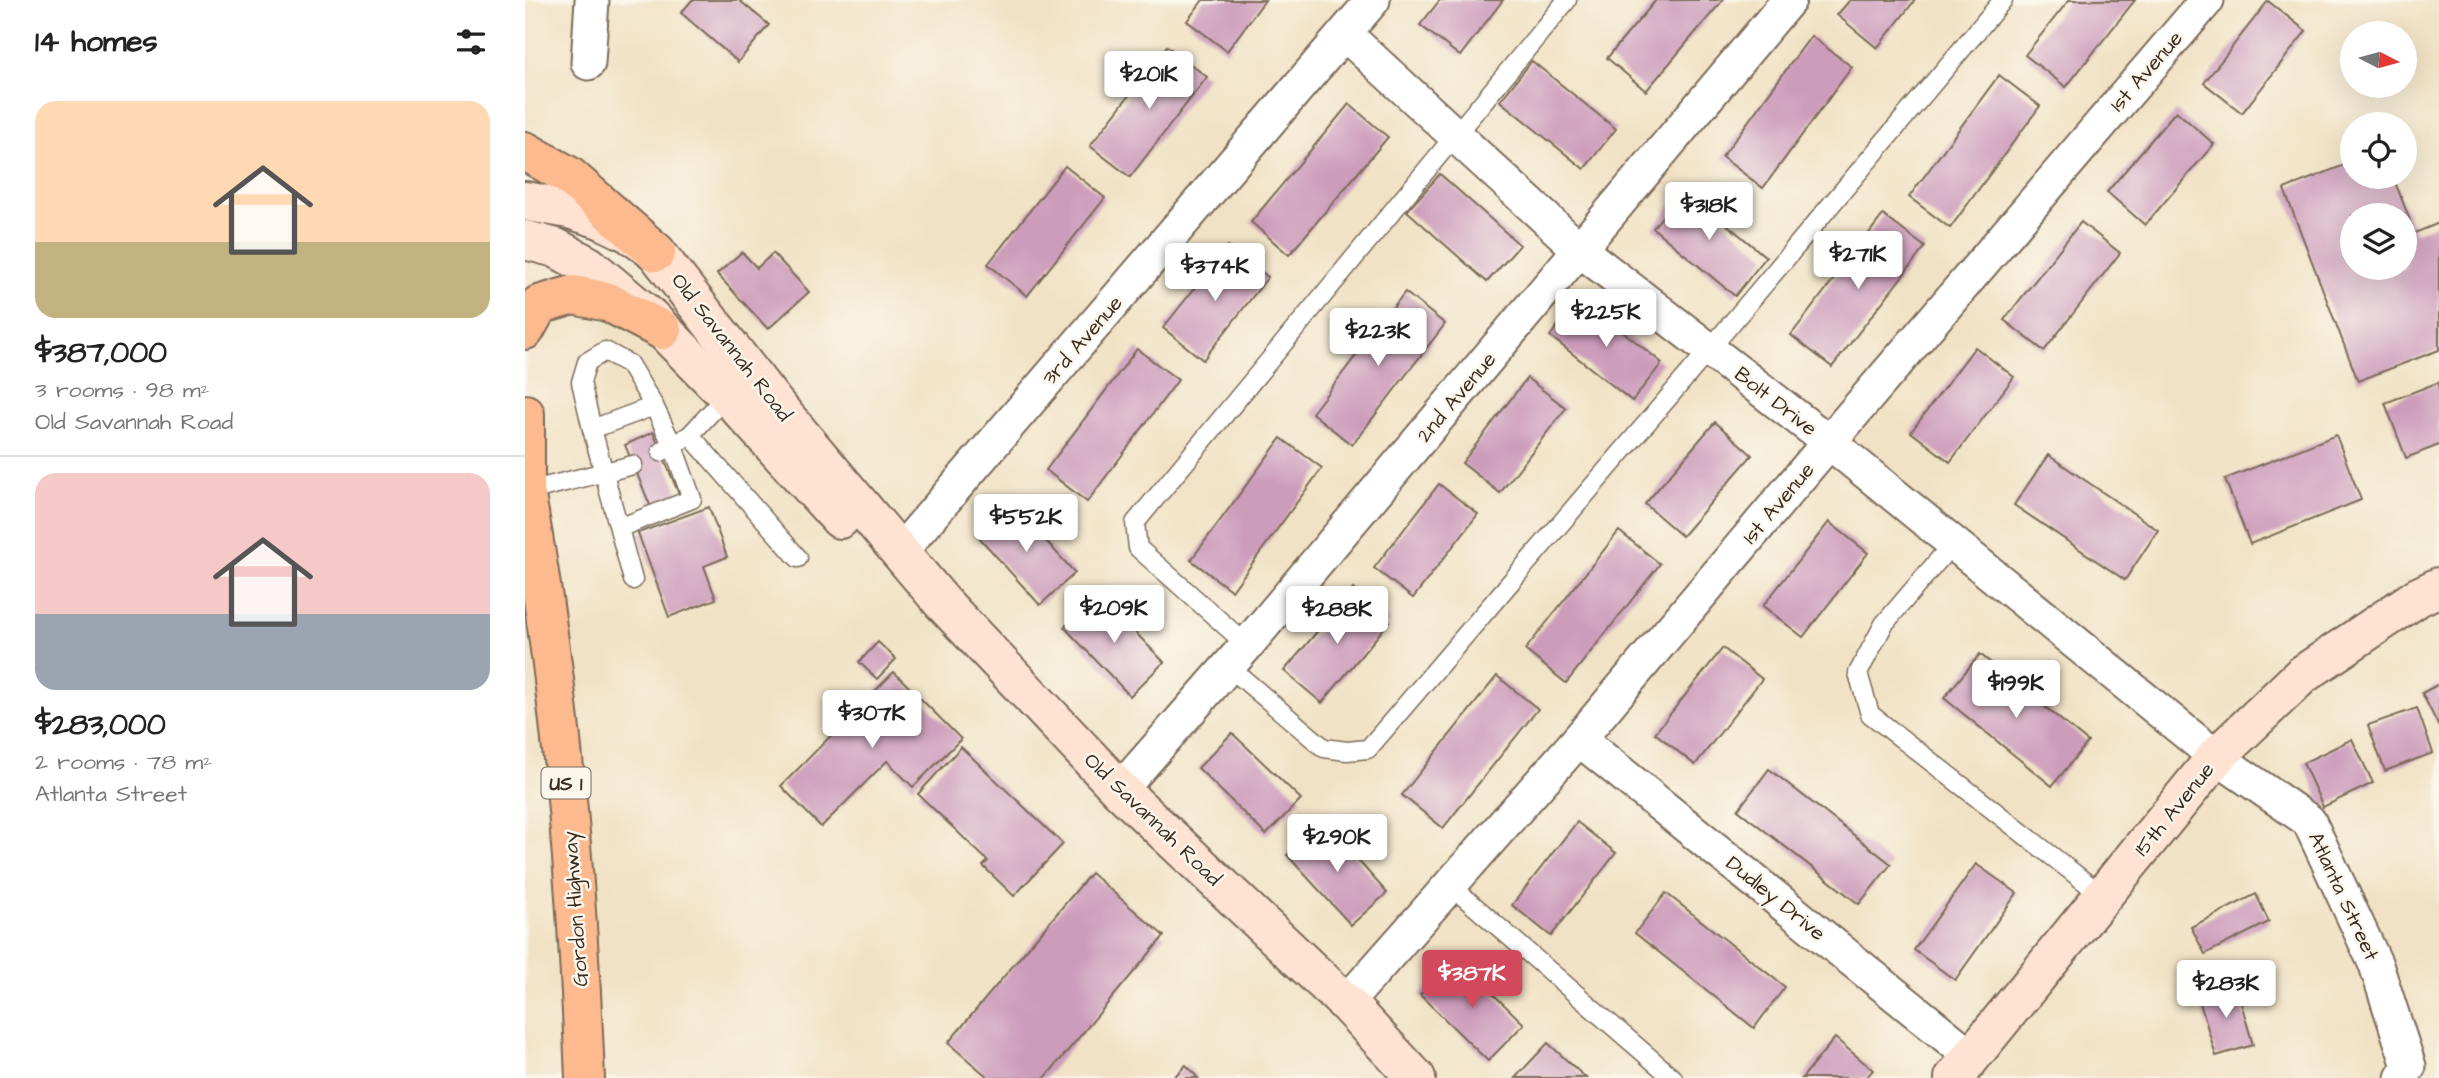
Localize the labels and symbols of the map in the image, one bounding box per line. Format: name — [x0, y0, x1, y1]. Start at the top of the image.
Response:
north arrow — [2340, 21, 2417, 98]
street label: 1st Avenue — [2103, 25, 2190, 118]
pin: $201K — [1100, 52, 1198, 111]
pin: $318K — [1660, 182, 1758, 242]
pin: $271K — [1809, 232, 1907, 291]
pin: $374K — [1166, 244, 1264, 303]
street label: Old Savannah Road — [664, 267, 799, 428]
street label: 3rd Avenue — [1035, 289, 1129, 391]
pin: $225K — [1557, 290, 1655, 349]
pin: $223K — [1329, 308, 1427, 368]
street label: 2nd Avenue — [1410, 346, 1503, 449]
street label: Bolt Drive — [1728, 360, 1823, 443]
street label: 1st Avenue — [1736, 456, 1821, 550]
pin: $552K — [977, 494, 1075, 554]
pin: $209K — [1065, 586, 1163, 645]
pin: $288K — [1288, 586, 1386, 646]
pin: $199K — [1967, 660, 2065, 720]
pin: $307K — [823, 690, 921, 750]
street label: Old Savannah Road — [1077, 746, 1228, 893]
street label: 15th Avenue — [2128, 756, 2221, 862]
road number: US 1 — [541, 768, 591, 798]
pin: $290K — [1288, 814, 1386, 874]
street label: Atlanta Street — [2301, 827, 2386, 966]
street label: Gordon Highway — [556, 830, 597, 988]
street label: Dudley Drive — [1719, 849, 1832, 949]
pin: $387K — [1423, 950, 1521, 1010]
pin: $283K — [2177, 960, 2275, 1020]

